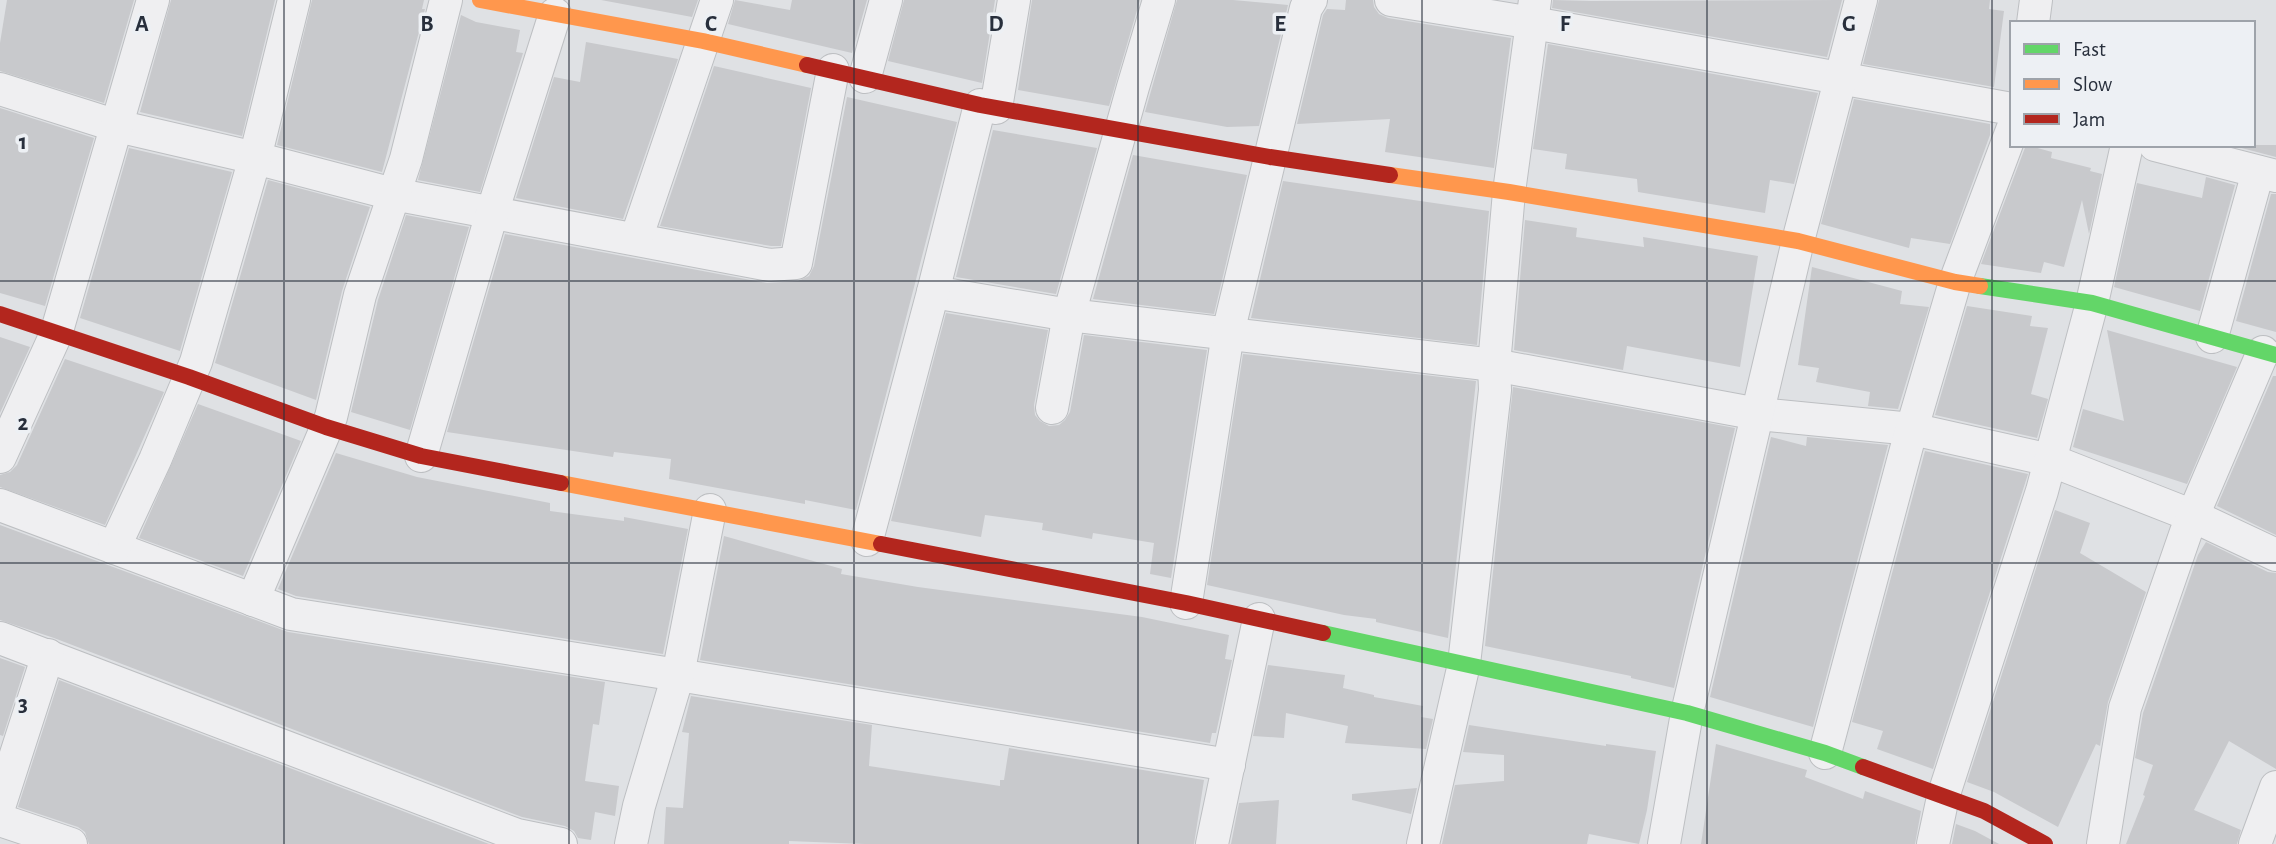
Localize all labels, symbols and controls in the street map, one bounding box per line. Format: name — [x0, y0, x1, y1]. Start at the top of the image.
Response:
text: A — [135, 13, 149, 36]
text: B — [420, 13, 434, 36]
text: C — [705, 13, 717, 36]
text: D — [988, 13, 1004, 36]
text: E — [1274, 13, 1286, 36]
text: F — [1560, 13, 1571, 36]
text: G — [1842, 13, 1856, 36]
legend — [2010, 21, 2255, 147]
text: Fast — [2073, 39, 2106, 60]
text: Slow — [2073, 74, 2112, 95]
text: Jam — [2073, 109, 2105, 130]
text: 1 — [19, 131, 27, 154]
text: 2 — [18, 412, 29, 435]
text: 3 — [18, 693, 28, 716]

